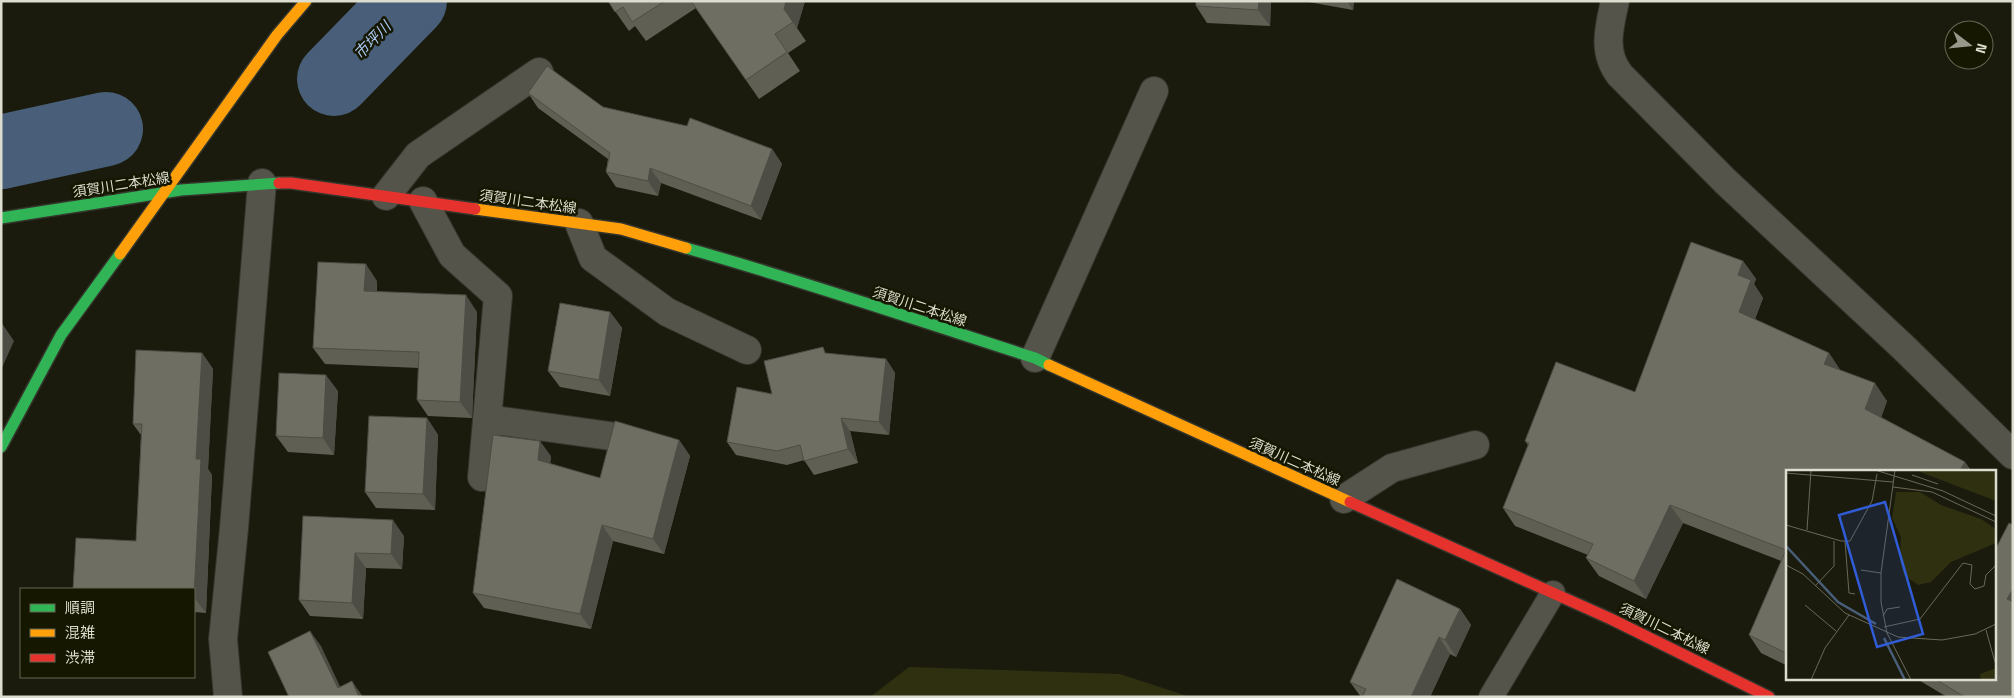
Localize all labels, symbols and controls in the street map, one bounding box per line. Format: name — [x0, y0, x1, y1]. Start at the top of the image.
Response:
water label: 市坪川 — [348, 14, 397, 64]
north arrow — [1944, 20, 1994, 70]
text: N — [1971, 41, 1993, 56]
street label: 須賀川二本松線 — [71, 166, 171, 202]
street label: 須賀川二本松線 — [478, 184, 578, 218]
street label: 須賀川二本松線 — [870, 281, 970, 331]
street label: 須賀川二本松線 — [1246, 431, 1344, 491]
inset map — [1786, 470, 1996, 680]
legend — [20, 588, 195, 678]
text: 順調 — [65, 596, 95, 619]
street label: 須賀川二本松線 — [1616, 597, 1714, 659]
text: 混雑 — [65, 621, 95, 644]
text: 渋滞 — [65, 646, 95, 669]

